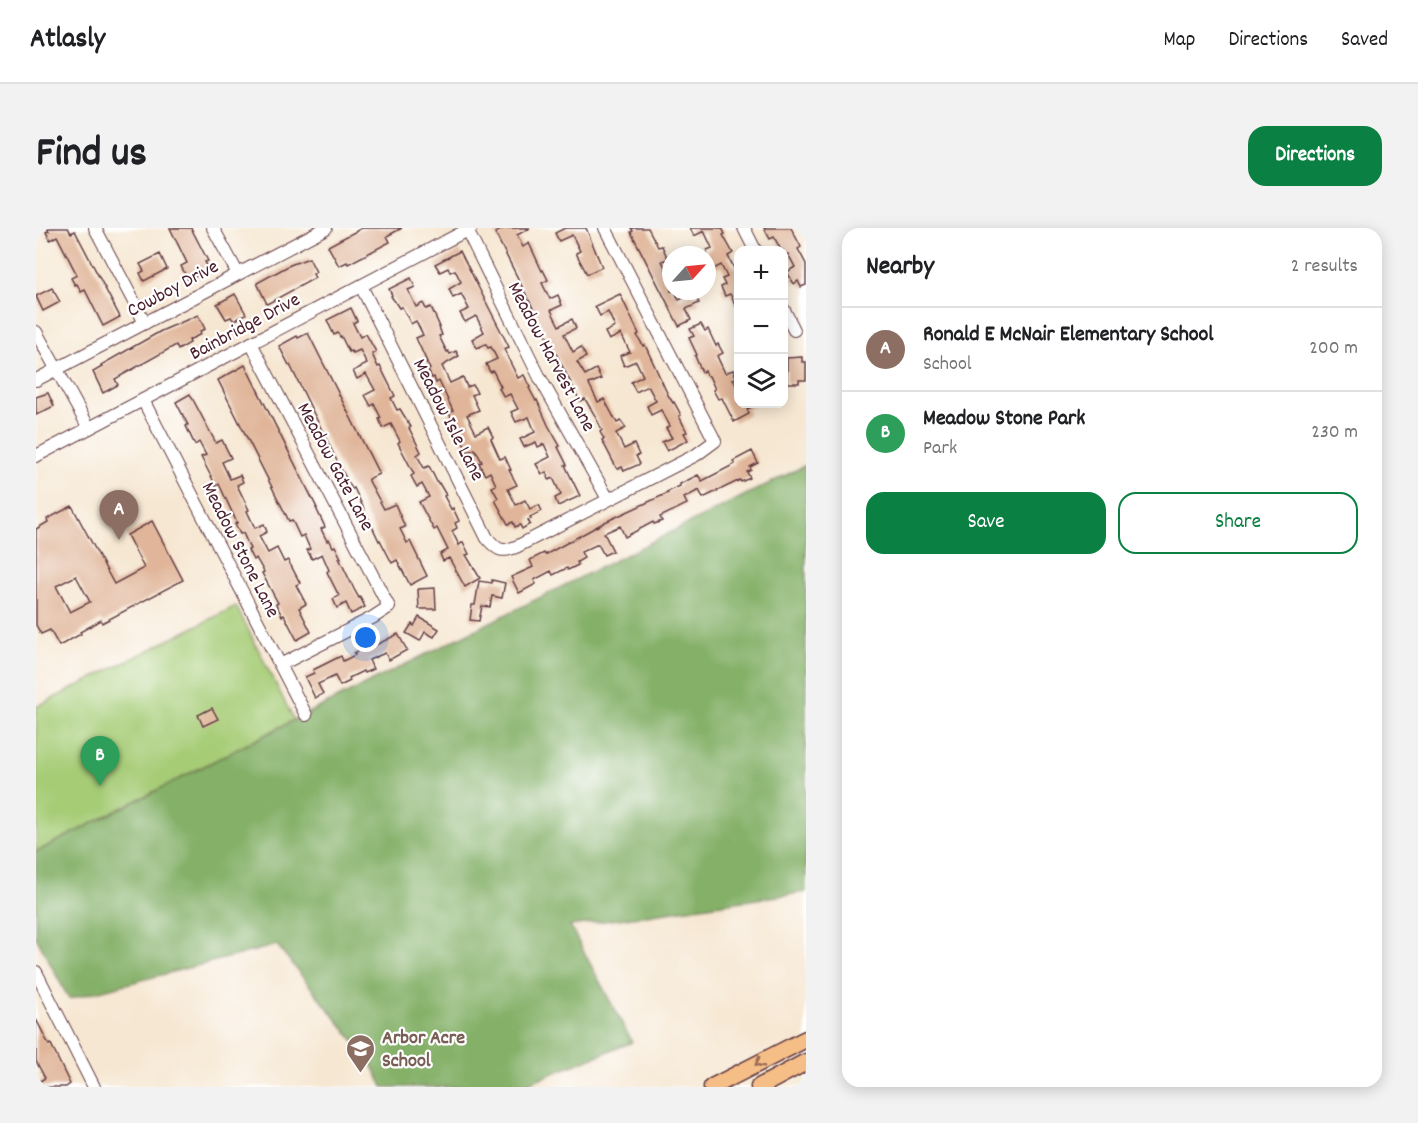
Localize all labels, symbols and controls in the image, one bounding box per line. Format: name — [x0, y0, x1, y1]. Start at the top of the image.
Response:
text: Atlasly — [30, 21, 105, 61]
text: Map — [1164, 26, 1195, 56]
text: Directions — [1228, 26, 1308, 56]
text: Saved — [1341, 26, 1388, 56]
text: Find us — [36, 126, 147, 186]
button: Directions — [1248, 126, 1382, 186]
north arrow — [662, 246, 716, 300]
map controls — [734, 246, 788, 408]
button: + — [734, 246, 788, 300]
text: Nearby — [866, 249, 934, 286]
text: 2 results — [1291, 253, 1358, 281]
street label: Cowboy Drive — [122, 254, 224, 326]
street label: Meadow Harvest Lane — [499, 278, 602, 437]
street label: Bainbridge Drive — [185, 287, 306, 369]
button: − — [734, 300, 788, 354]
text: Ronald E McNair Elementary School — [923, 320, 1214, 351]
text: A — [880, 335, 891, 363]
text: 200 m — [1309, 335, 1358, 363]
text: School — [923, 351, 972, 379]
street label: Meadow Isle Lane — [404, 354, 490, 487]
button: layers — [734, 354, 788, 408]
street label: Meadow Gate Lane — [289, 398, 380, 537]
text: Meadow Stone Park — [923, 404, 1085, 435]
text: B — [881, 419, 890, 447]
text: 230 m — [1311, 419, 1358, 447]
text: Park — [923, 435, 957, 463]
street label: Meadow Stone Lane — [193, 478, 286, 623]
pin: A — [100, 490, 139, 540]
button: Save — [866, 492, 1106, 554]
button: Share — [1118, 492, 1358, 554]
your location — [351, 623, 380, 652]
pin: B — [80, 736, 120, 786]
place label: Arbor Acre School — [382, 1025, 465, 1076]
school or university icon: Arbor Acre School — [345, 1032, 377, 1074]
one-way arrow — [755, 1056, 766, 1067]

